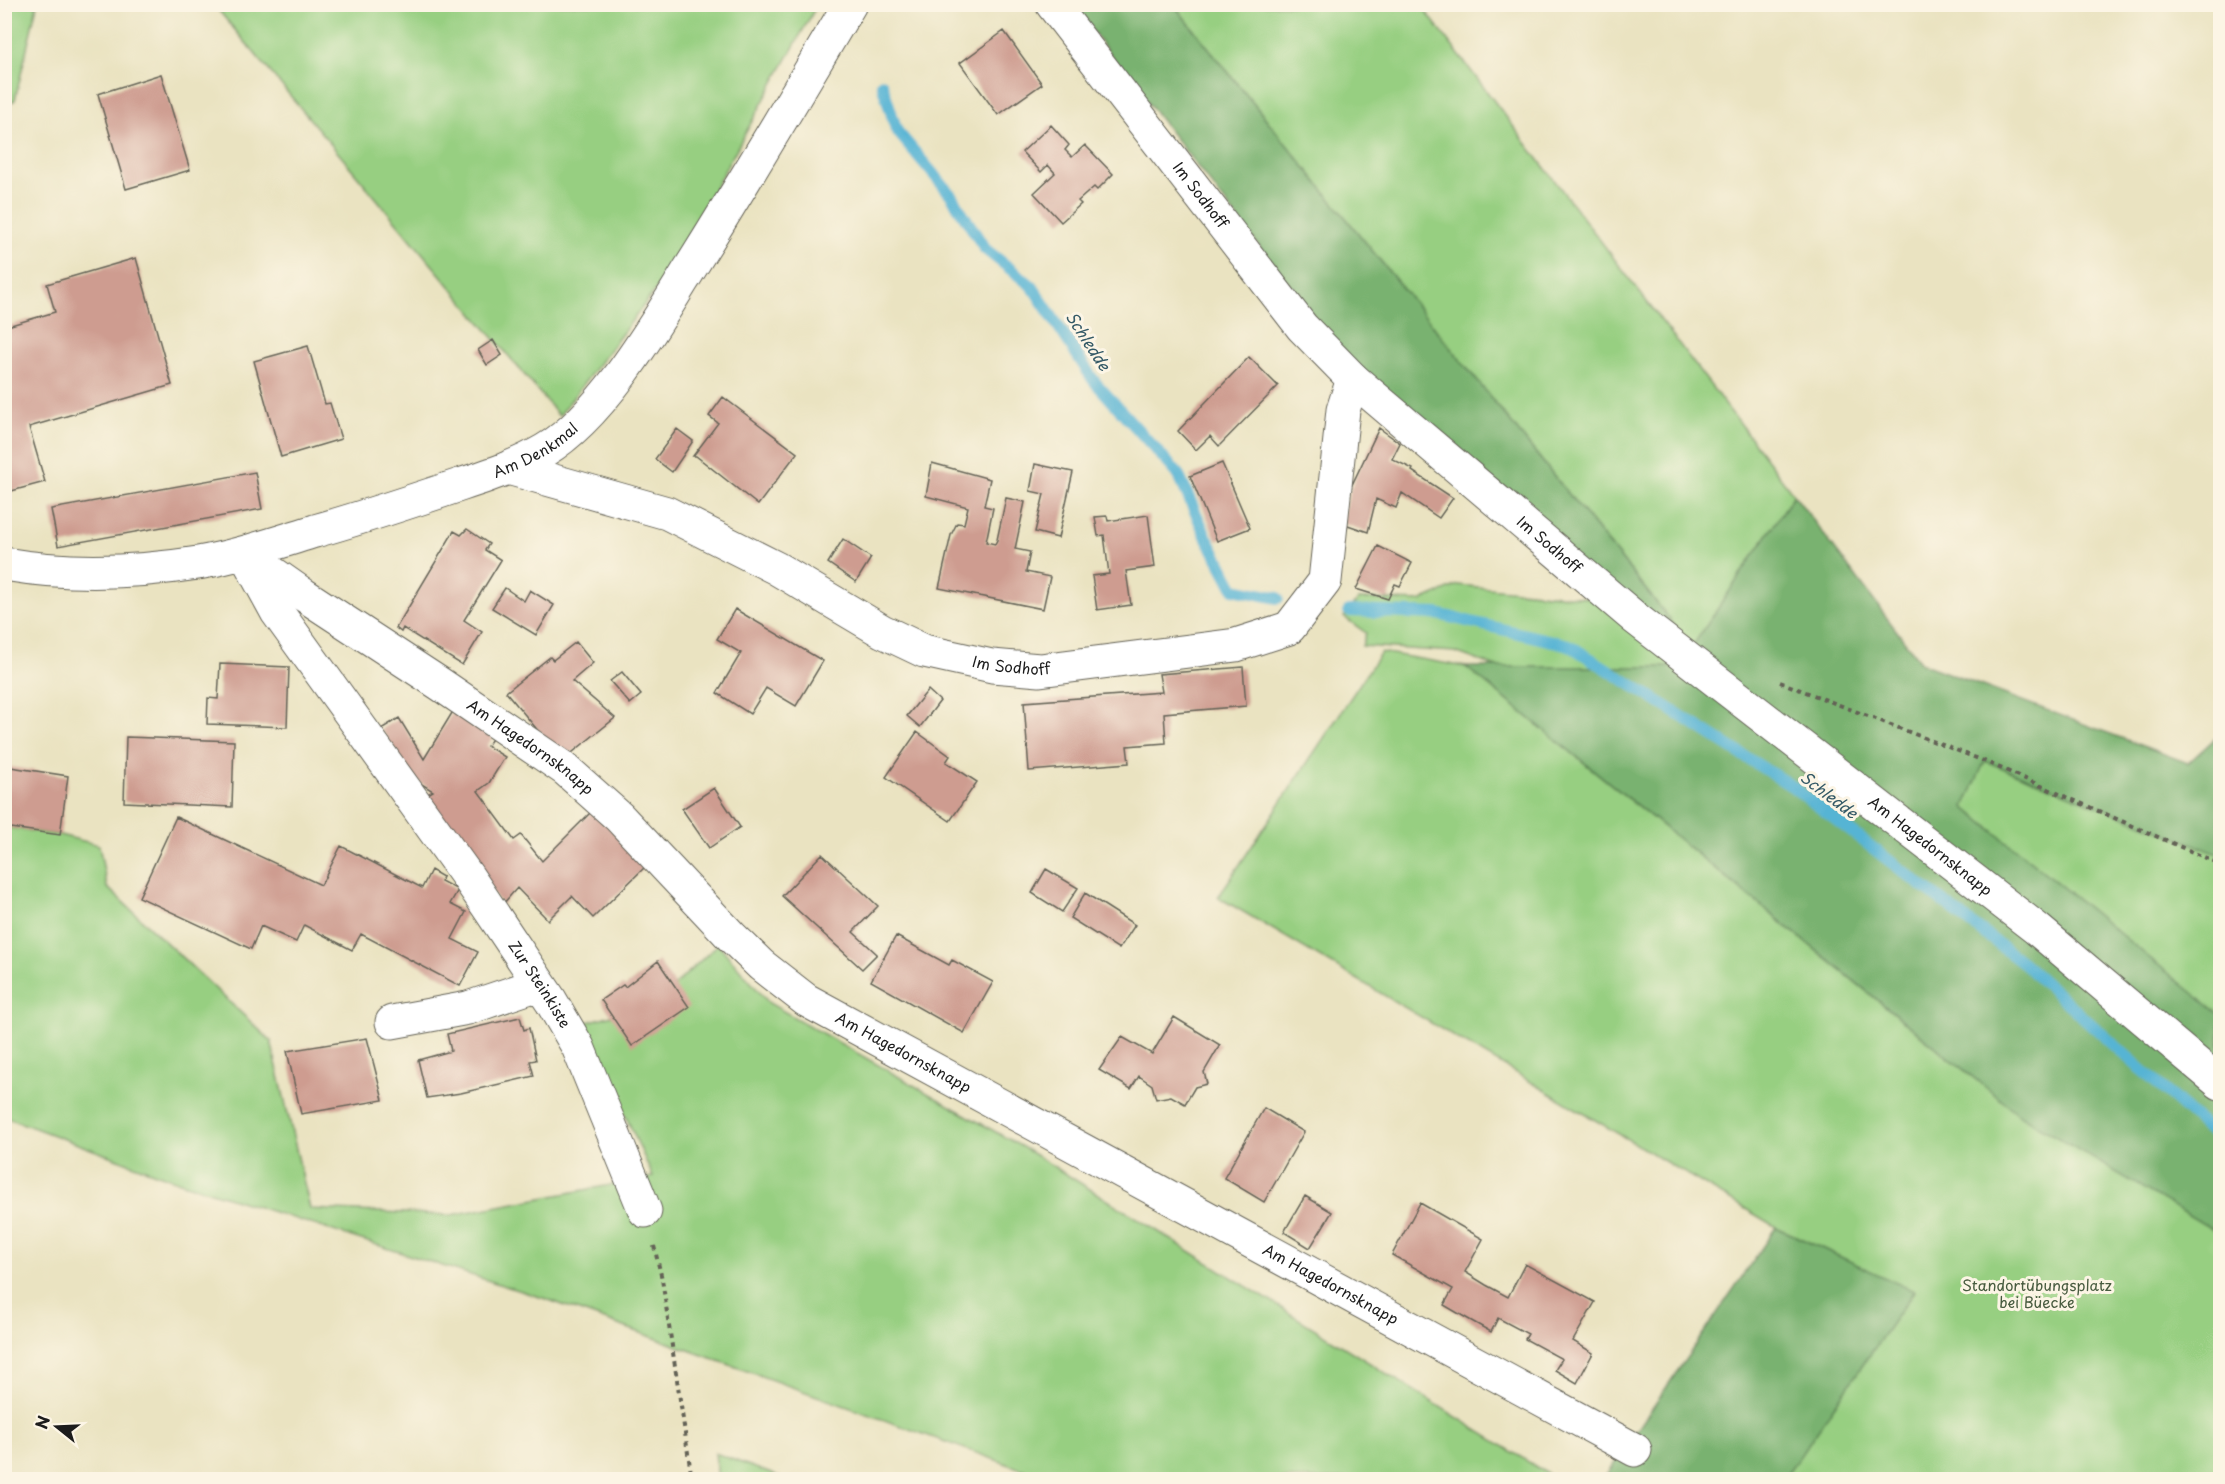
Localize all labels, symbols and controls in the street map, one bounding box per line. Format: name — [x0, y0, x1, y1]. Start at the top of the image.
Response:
street label: Im Sodhoff — [1168, 156, 1235, 234]
water label: Schledde — [1061, 306, 1118, 376]
street label: Am Denkmal — [490, 417, 583, 483]
street label: Im Sodhoff — [1512, 510, 1588, 579]
street label: Im Sodhoff — [970, 649, 1053, 680]
street label: Am Hagedornsknapp — [463, 693, 600, 800]
water label: Schledde — [1796, 765, 1864, 825]
street label: Am Hagedornsknapp — [1864, 790, 1998, 901]
street label: Zur Steinkiste — [504, 935, 577, 1032]
street label: Am Hagedornsknapp — [832, 1005, 976, 1098]
street label: Am Hagedornsknapp — [1259, 1237, 1403, 1330]
park label: Standortübungsplatz bei Büecke — [1962, 1273, 2112, 1313]
north arrow — [27, 1397, 87, 1457]
text: N — [28, 1412, 55, 1432]

